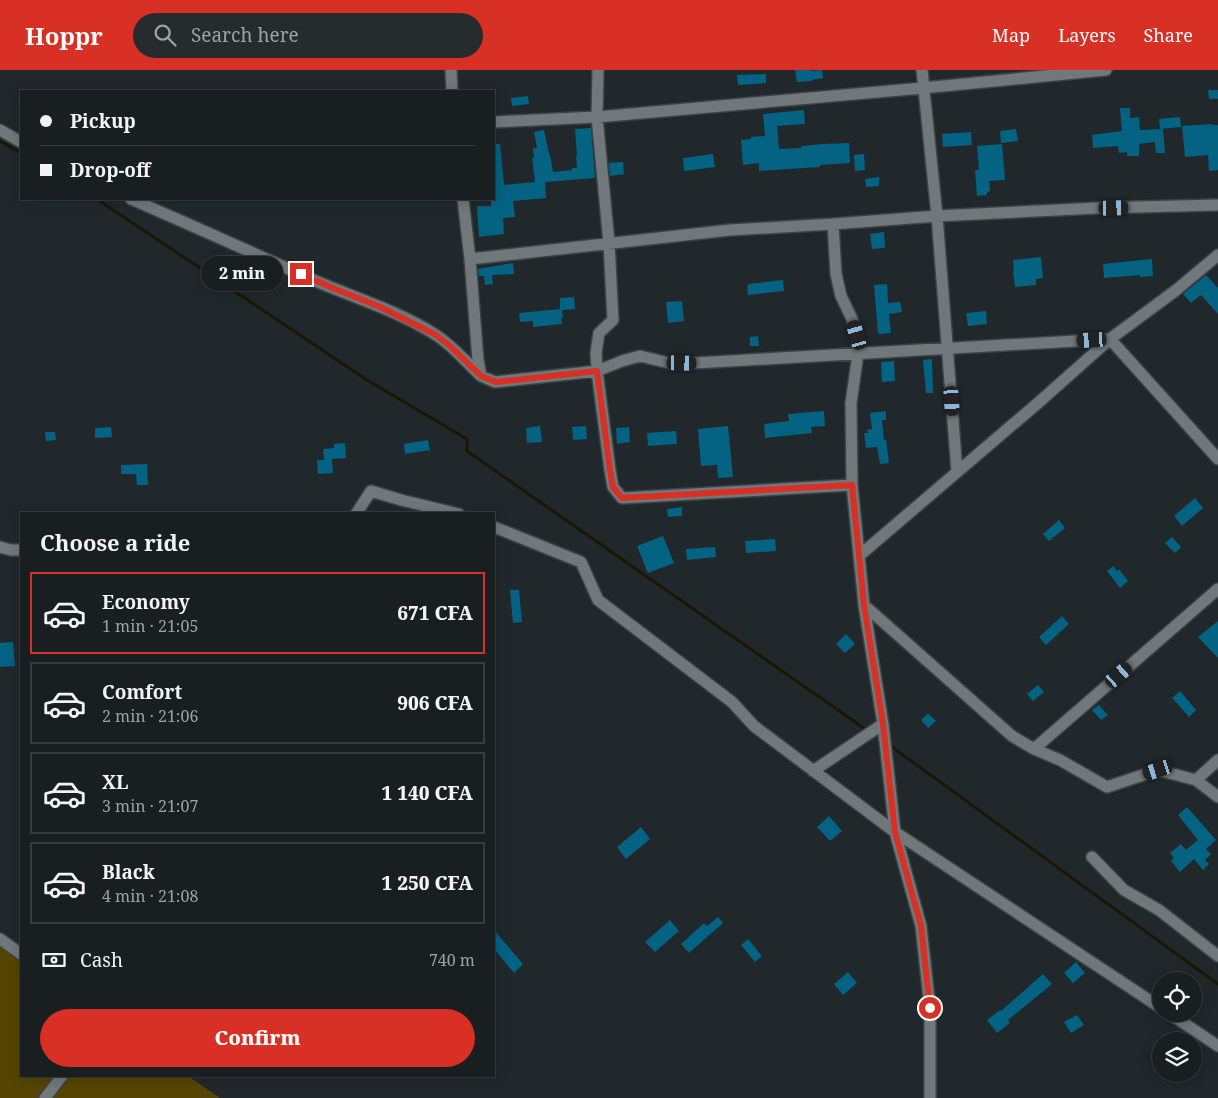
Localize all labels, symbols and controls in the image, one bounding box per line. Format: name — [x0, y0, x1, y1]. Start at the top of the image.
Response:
search box — [133, 13, 483, 58]
text: Hoppr — [25, 19, 103, 52]
icon: search — [151, 21, 179, 49]
text: Search here — [191, 22, 299, 48]
text: Map — [992, 23, 1030, 47]
text: Layers — [1058, 23, 1116, 47]
text: Share — [1144, 23, 1193, 47]
text: Pickup — [70, 108, 136, 134]
text: Drop-off — [70, 157, 150, 183]
car — [1098, 200, 1129, 216]
callout: 2 min — [201, 256, 284, 292]
text: 2 min — [219, 262, 265, 284]
route end — [290, 263, 312, 285]
car — [845, 319, 868, 351]
car — [1076, 332, 1107, 348]
car — [666, 355, 697, 371]
car — [943, 386, 960, 416]
text: Choose a ride — [40, 527, 190, 557]
text: Economy — [102, 589, 190, 615]
icon: car — [42, 591, 87, 636]
text: 671 CFA — [397, 600, 473, 626]
text: 1 min · 21:05 — [102, 615, 198, 637]
car — [1102, 659, 1135, 691]
text: Comfort — [102, 679, 182, 705]
icon: car — [42, 681, 87, 726]
text: 906 CFA — [397, 690, 473, 716]
text: 2 min · 21:06 — [102, 705, 198, 727]
car — [1141, 758, 1174, 782]
text: XL — [102, 769, 128, 795]
icon: car — [42, 771, 87, 816]
text: 1 140 CFA — [382, 780, 473, 806]
text: 3 min · 21:07 — [102, 795, 198, 817]
text: Black — [102, 859, 155, 885]
icon: car — [42, 861, 87, 906]
text: 1 250 CFA — [382, 870, 473, 896]
text: 4 min · 21:08 — [102, 885, 198, 907]
icon: cash — [40, 946, 68, 974]
text: Cash — [80, 947, 123, 973]
text: 740 m — [429, 949, 475, 971]
map controls — [1152, 972, 1202, 1082]
button: locate — [1152, 972, 1202, 1022]
route start — [919, 997, 941, 1019]
button: Confirm — [40, 1009, 475, 1067]
button: layers — [1152, 1032, 1202, 1082]

